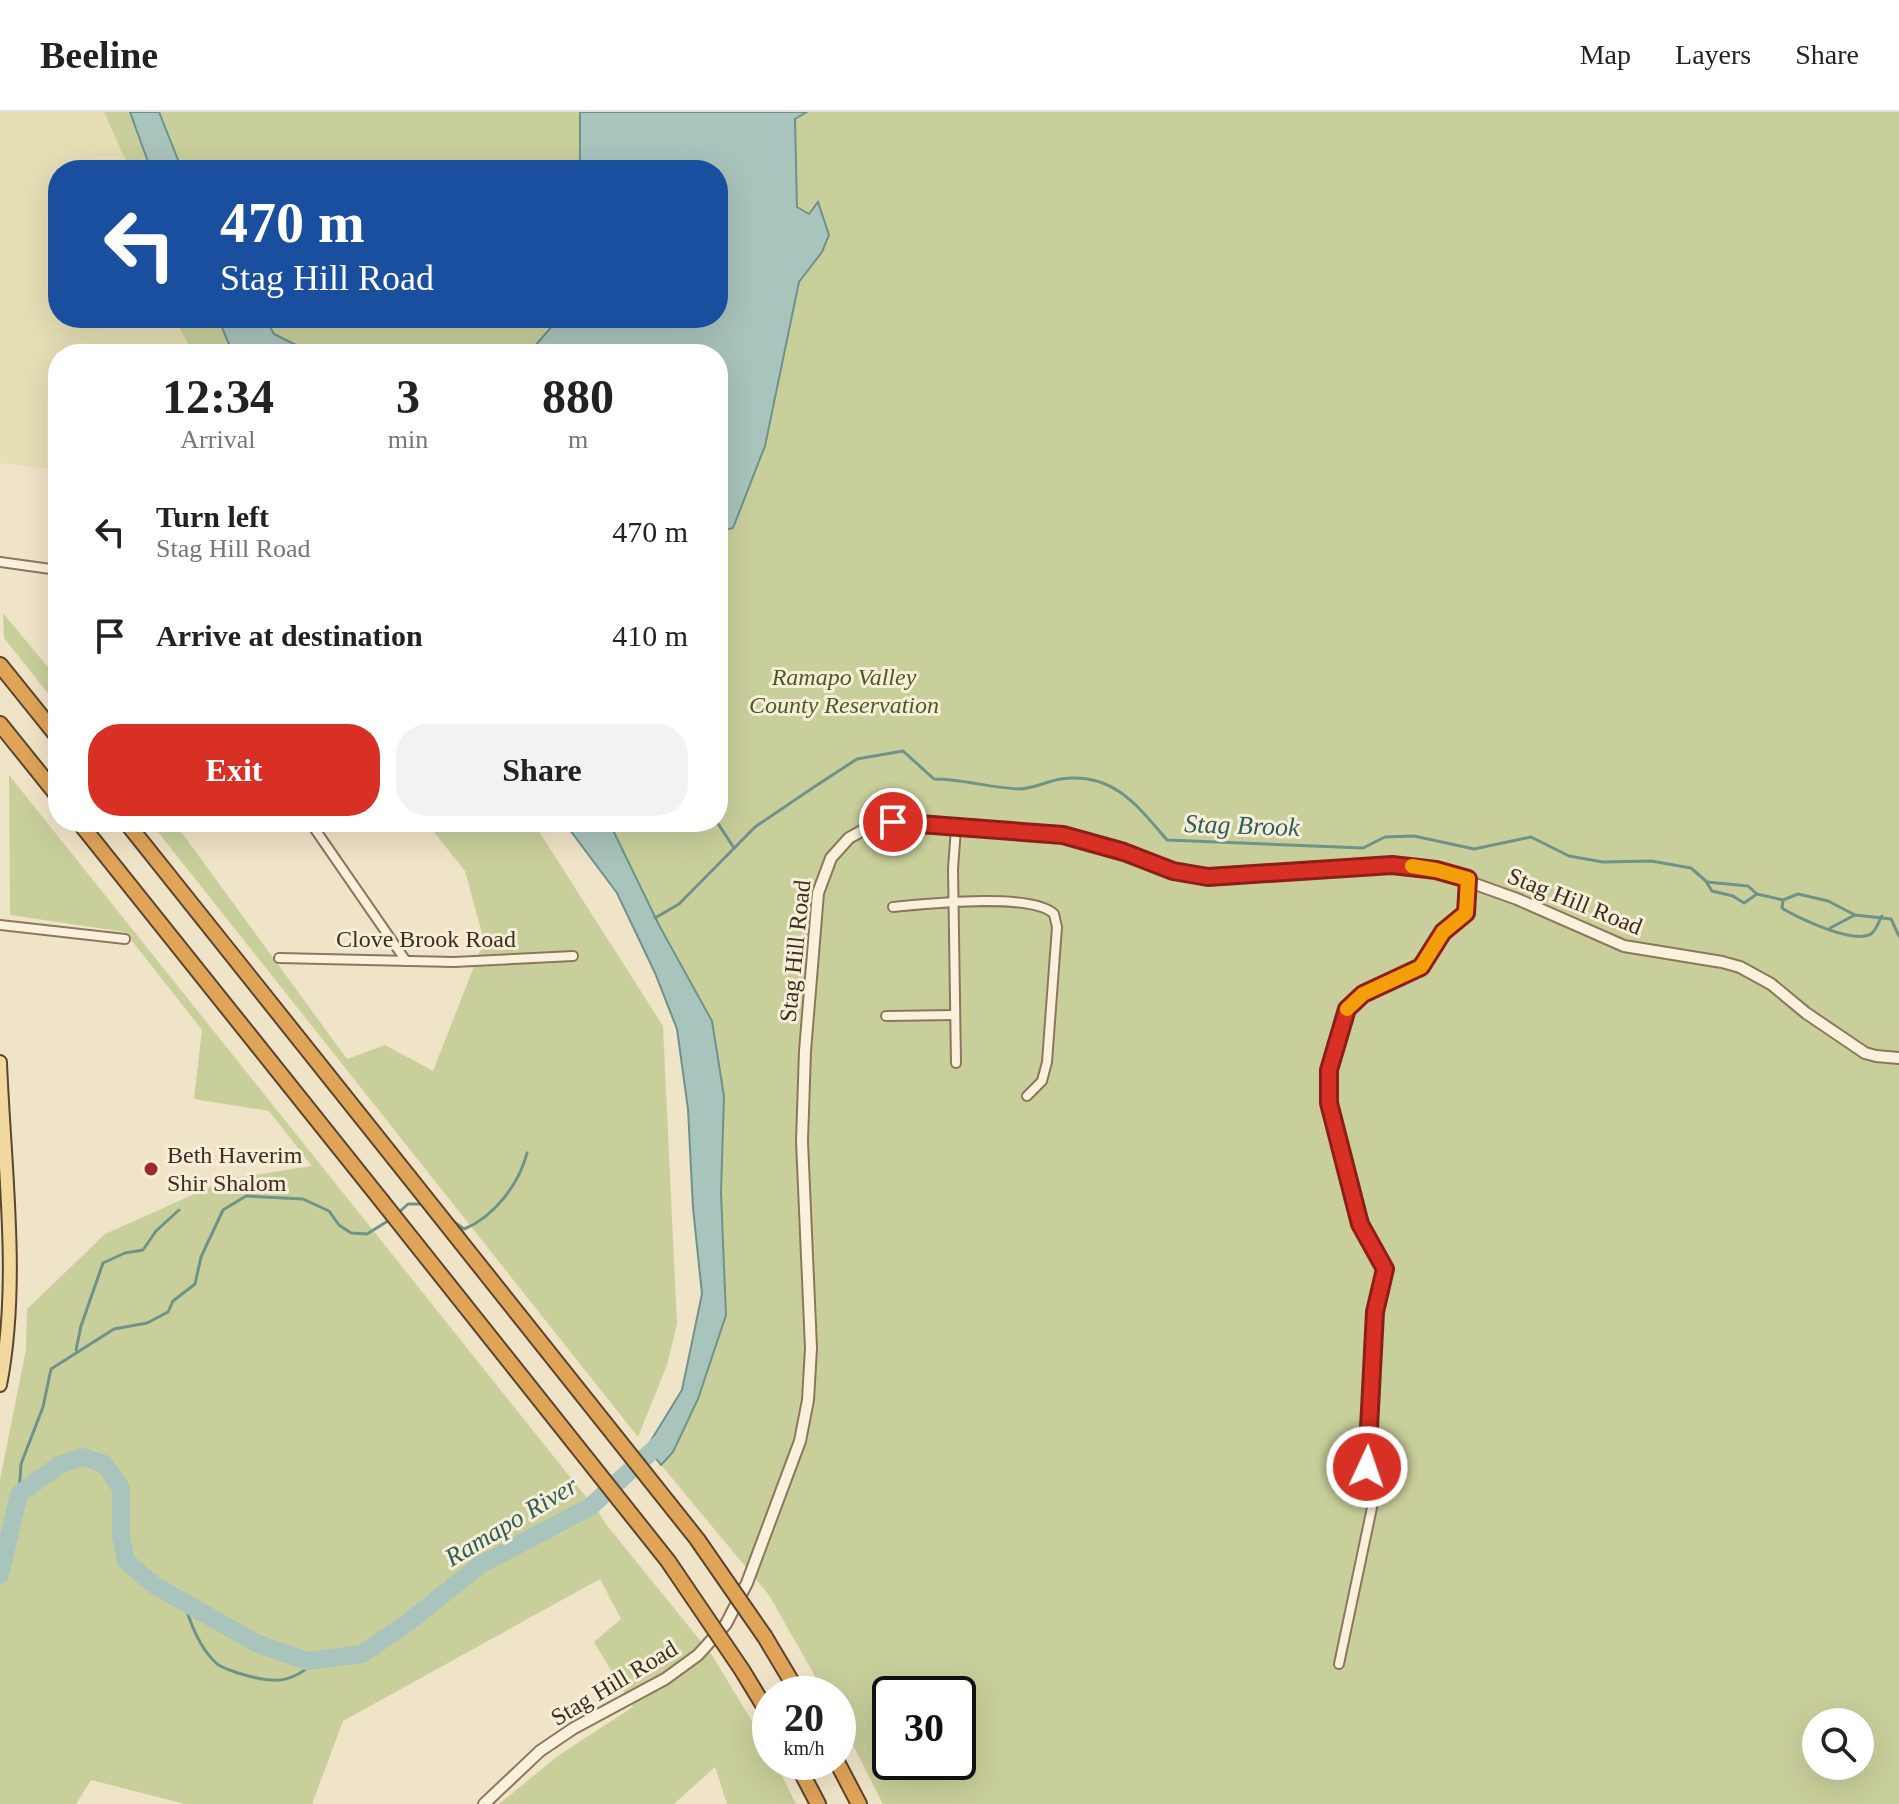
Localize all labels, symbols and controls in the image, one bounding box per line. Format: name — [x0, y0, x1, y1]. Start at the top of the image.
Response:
text: Beeline — [40, 34, 158, 76]
text: Map — [1580, 39, 1631, 70]
text: Layers — [1675, 39, 1751, 70]
text: Share — [1795, 39, 1859, 70]
icon: left — [88, 192, 192, 296]
text: 470 m — [220, 192, 365, 254]
text: Stag Hill Road — [220, 258, 434, 298]
text: 12:34 — [162, 370, 274, 423]
text: 3 — [396, 370, 420, 423]
text: 880 — [542, 370, 614, 423]
text: Arrival — [180, 425, 255, 454]
text: min — [388, 425, 428, 454]
text: m — [568, 425, 588, 454]
text: Turn left — [156, 500, 269, 533]
icon: left — [88, 510, 132, 554]
text: 470 m — [612, 515, 688, 548]
text: Stag Hill Road — [156, 534, 311, 563]
icon: arrive — [88, 614, 132, 658]
text: Arrive at destination — [156, 619, 423, 652]
text: 410 m — [612, 619, 688, 652]
park label: Ramapo Valley County Reservation — [749, 664, 939, 718]
button: Exit — [88, 724, 380, 816]
button: Share — [396, 724, 688, 816]
pin — [859, 788, 927, 856]
icon: arrive — [871, 800, 915, 844]
water label: Stag Brook — [1184, 809, 1301, 842]
street label: Stag Hill Road — [1504, 862, 1646, 940]
street label: Stag Hill Road — [775, 879, 815, 1023]
street label: Clove Brook Road — [336, 926, 516, 952]
place label: Beth Haverim Shir Shalom — [167, 1142, 303, 1196]
marker: Beth Haverim Shir Shalom — [142, 1160, 160, 1178]
position arrow — [1325, 1425, 1409, 1509]
water label: Ramapo River — [439, 1470, 584, 1573]
street label: Stag Hill Road — [546, 1635, 682, 1731]
speed limit sign: 30 — [872, 1676, 976, 1780]
text: 20 — [784, 1695, 824, 1740]
map controls — [1802, 1708, 1874, 1780]
button: search — [1802, 1708, 1874, 1780]
text: km/h — [783, 1737, 825, 1759]

